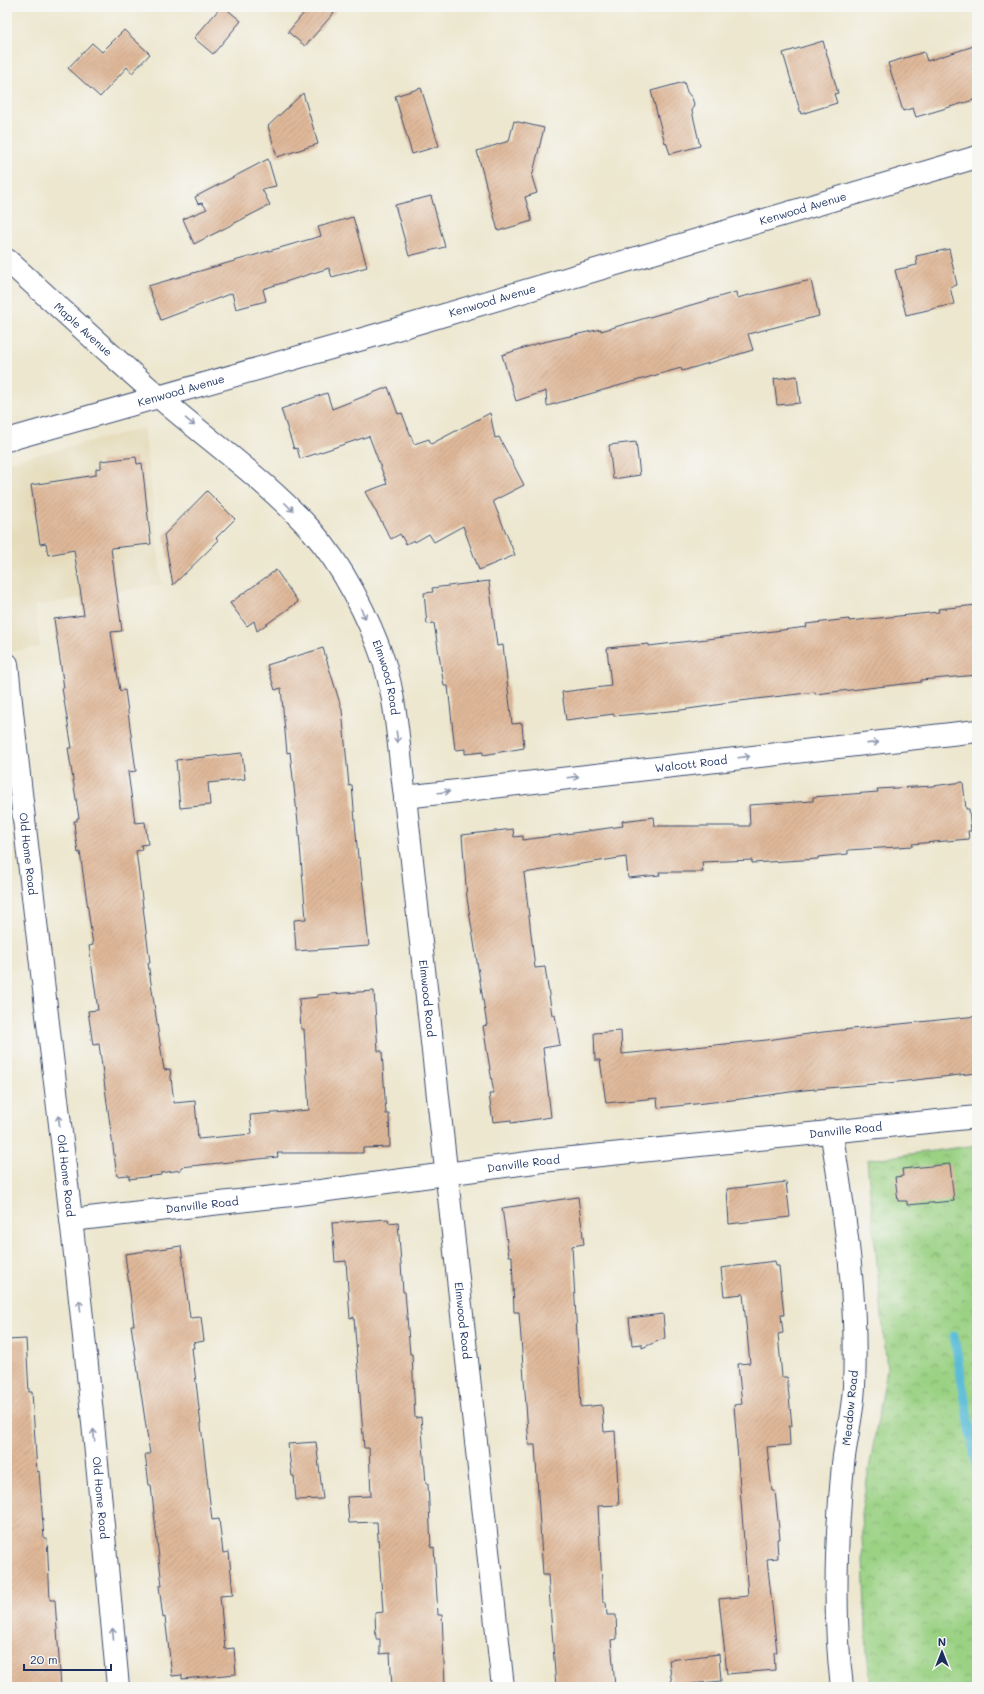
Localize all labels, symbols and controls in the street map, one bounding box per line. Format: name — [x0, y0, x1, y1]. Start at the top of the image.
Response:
street label: Kenwood Avenue — [758, 188, 848, 228]
street label: Kenwood Avenue — [447, 280, 538, 320]
street label: Maple Avenue — [51, 299, 116, 359]
street label: Kenwood Avenue — [136, 370, 226, 410]
one-way arrow — [184, 418, 195, 427]
one-way arrow — [284, 502, 293, 512]
one-way arrow — [359, 606, 367, 618]
street label: Elmwood Road — [369, 637, 403, 716]
one-way arrow — [393, 730, 401, 743]
one-way arrow — [866, 739, 879, 746]
street label: Walcott Road — [654, 752, 728, 775]
one-way arrow — [737, 753, 750, 761]
one-way arrow — [566, 773, 579, 781]
one-way arrow — [437, 788, 450, 796]
street label: Old Home Road — [16, 812, 41, 896]
street label: Elmwood Road — [416, 959, 439, 1038]
one-way arrow — [56, 1115, 63, 1128]
street label: Danville Road — [809, 1119, 883, 1141]
street label: Old Home Road — [54, 1134, 79, 1218]
street label: Danville Road — [486, 1151, 560, 1175]
street label: Danville Road — [165, 1193, 239, 1216]
street label: Elmwood Road — [451, 1281, 475, 1360]
one-way arrow — [77, 1300, 84, 1313]
street label: Meadow Road — [838, 1370, 861, 1446]
one-way arrow — [91, 1429, 98, 1442]
street label: Old Home Road — [89, 1456, 112, 1540]
one-way arrow — [110, 1628, 117, 1641]
north arrow — [922, 1632, 962, 1672]
text: N — [938, 1634, 946, 1649]
scale bar — [24, 1646, 111, 1672]
text: 20 m — [30, 1651, 58, 1667]

